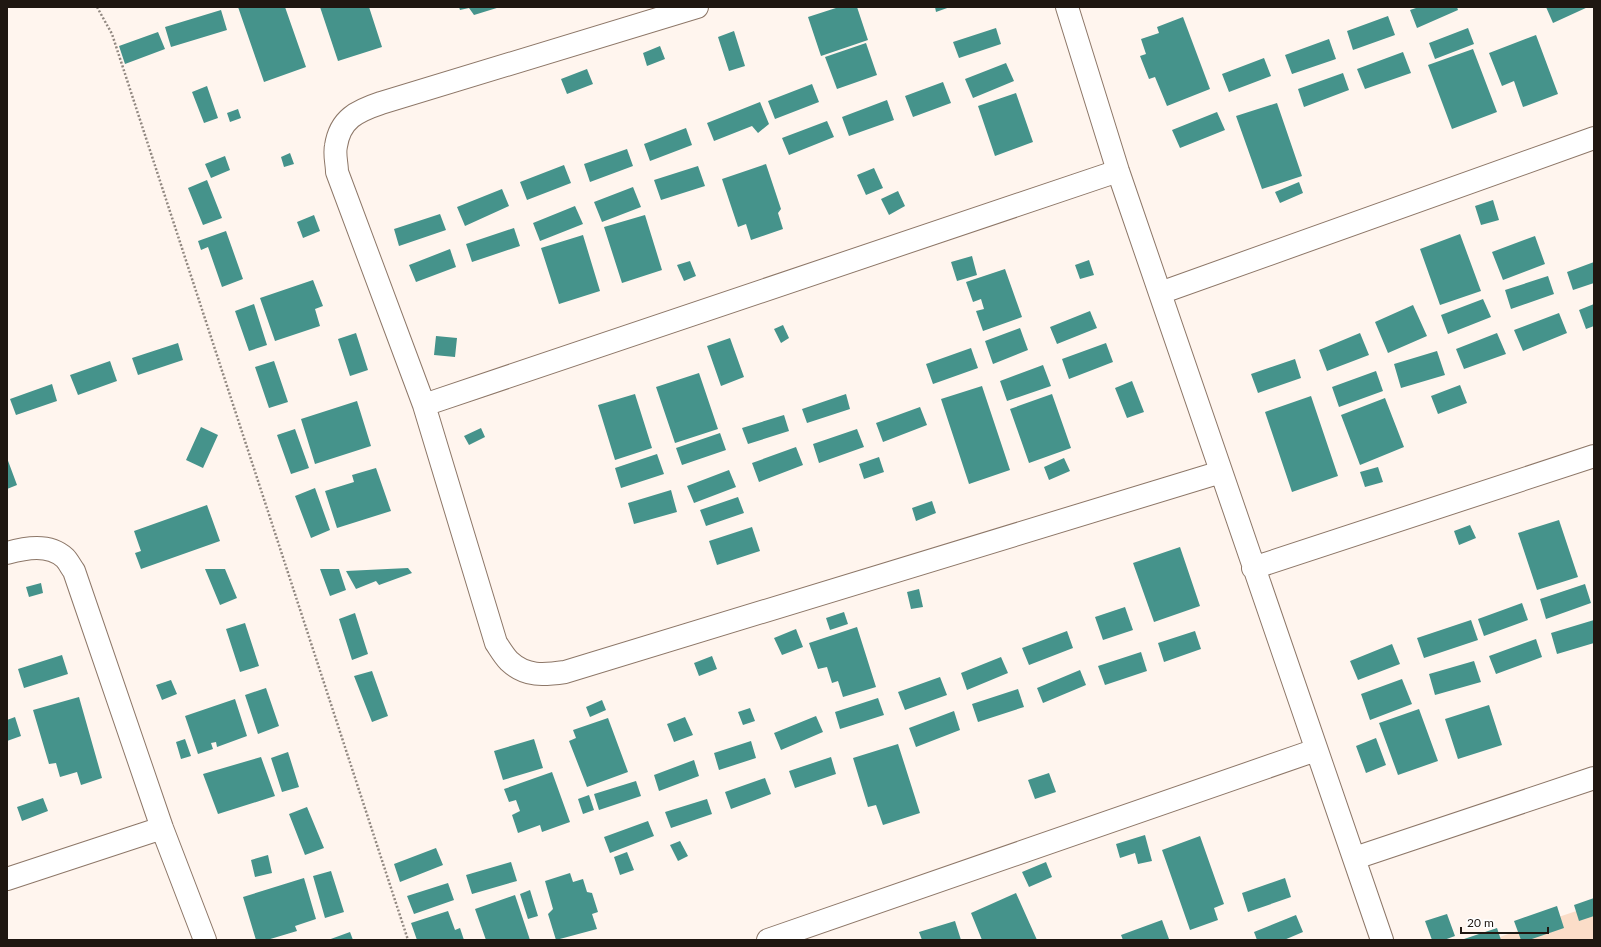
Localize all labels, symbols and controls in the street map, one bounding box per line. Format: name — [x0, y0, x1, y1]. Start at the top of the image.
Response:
scale bar — [1461, 909, 1548, 935]
text: 20 m — [1467, 915, 1494, 930]

